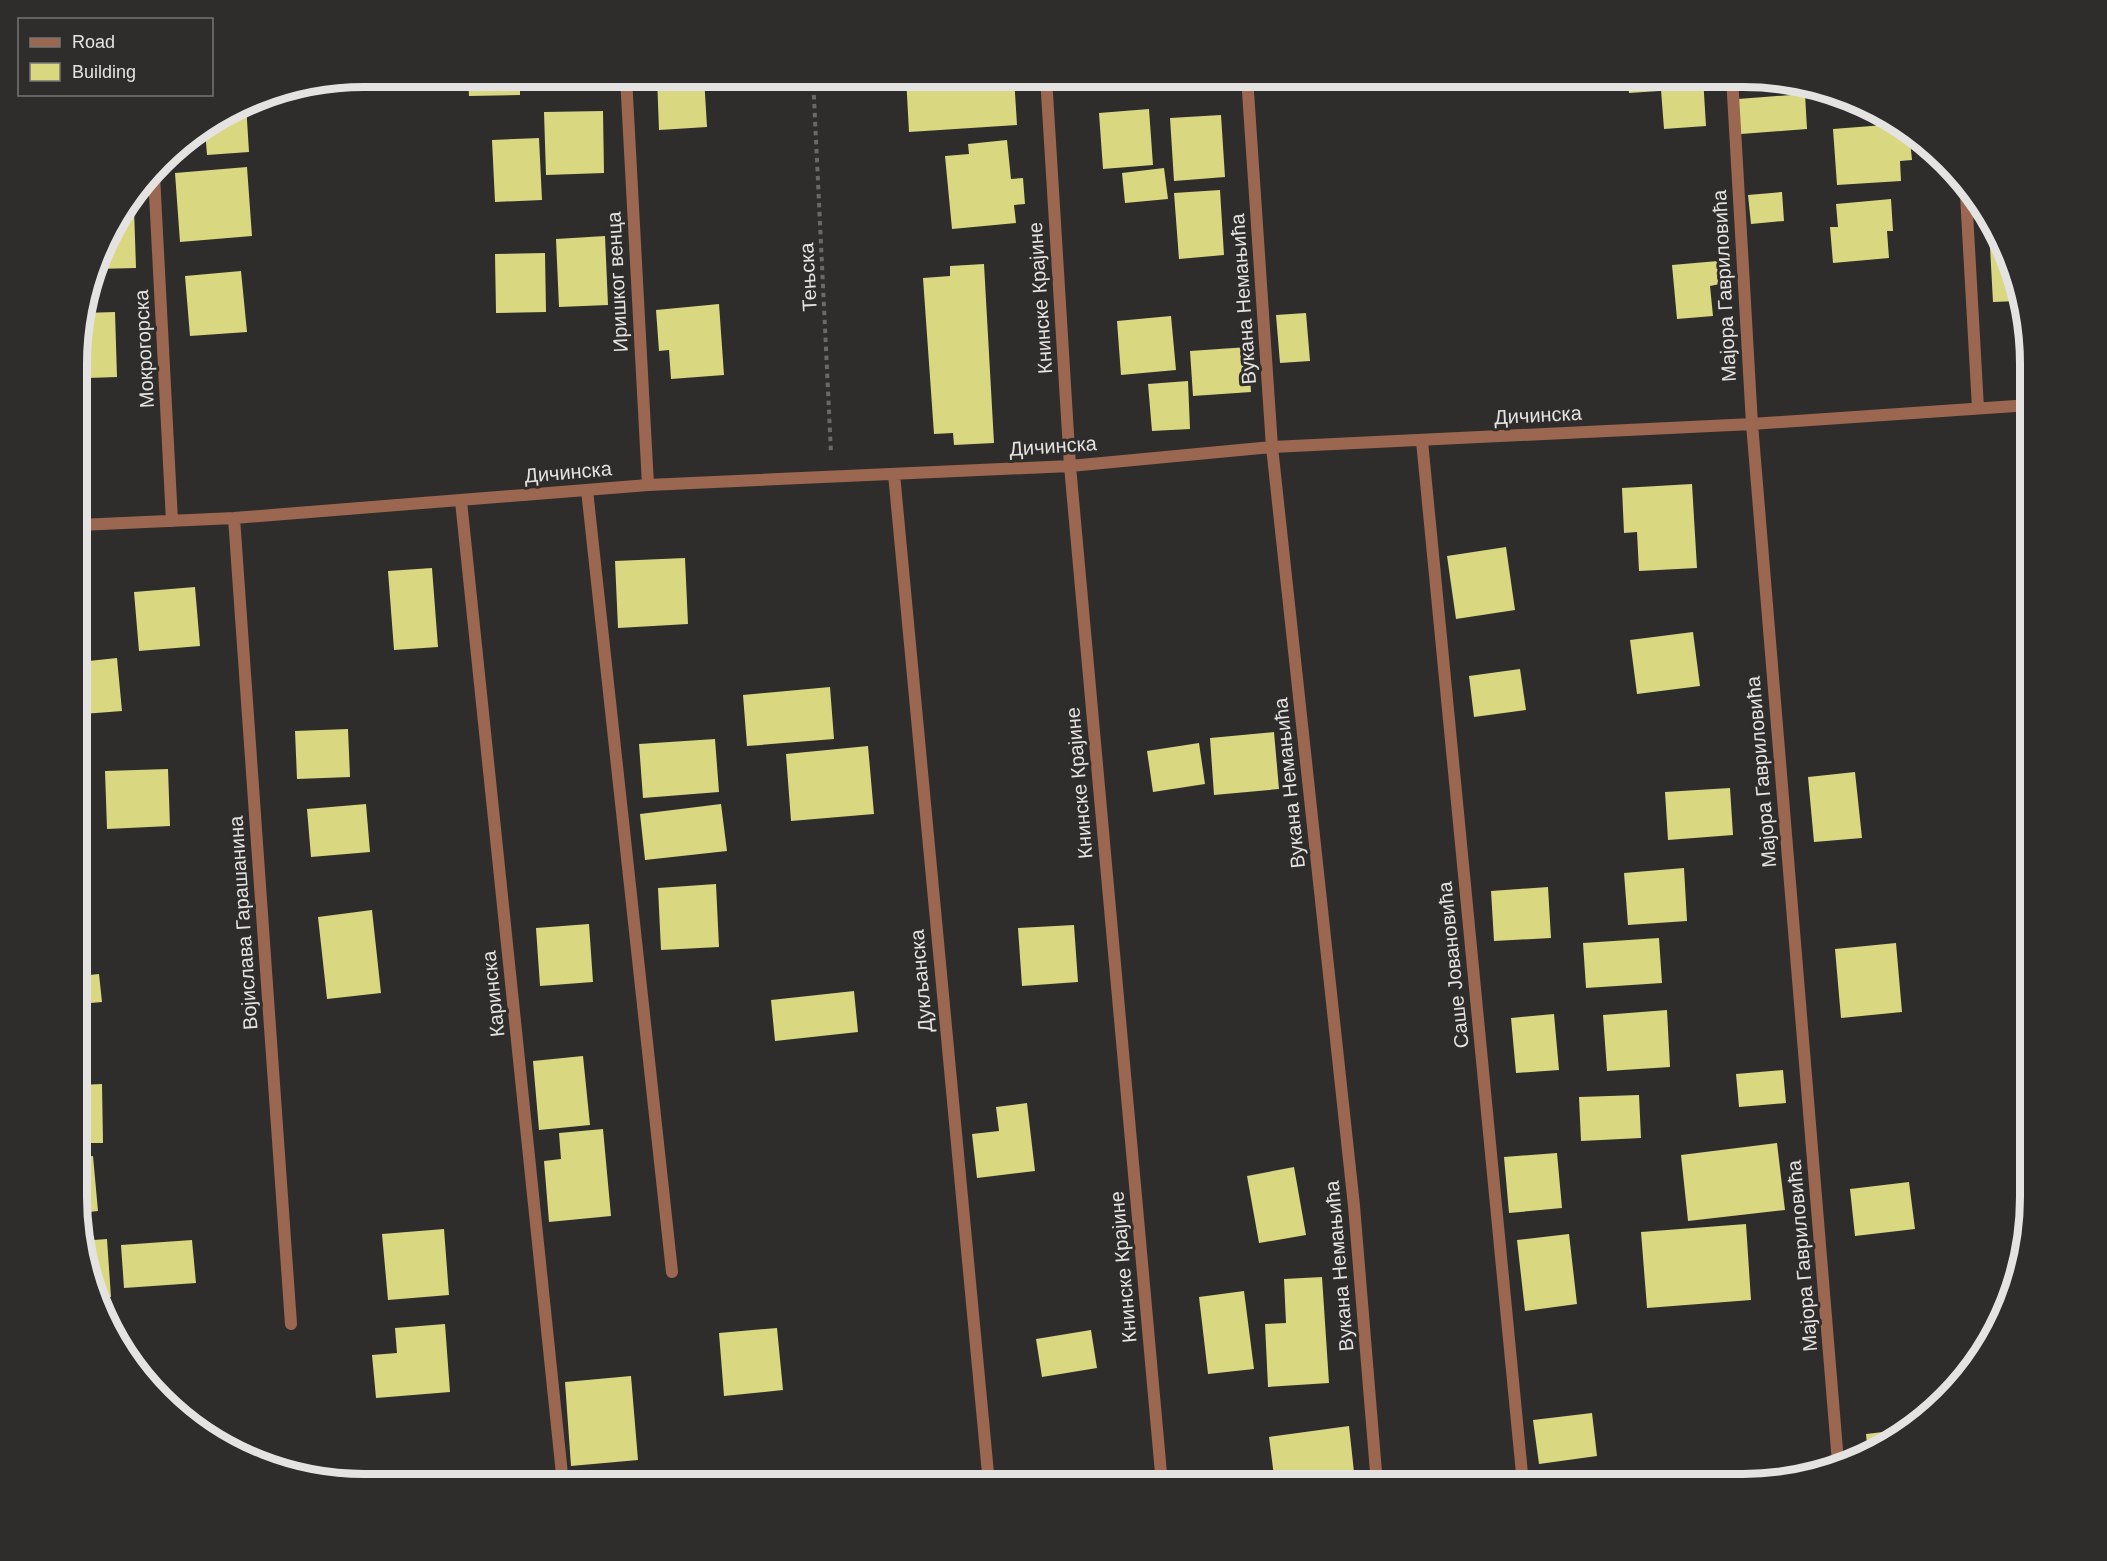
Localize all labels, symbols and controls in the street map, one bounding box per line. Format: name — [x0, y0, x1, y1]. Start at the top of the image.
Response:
legend — [18, 18, 213, 96]
text: Road — [72, 32, 115, 52]
text: Building — [72, 62, 136, 82]
street label: Мајора Гавриловића — [1708, 189, 1740, 383]
street label: Иришког венца — [602, 210, 632, 353]
street label: Вукана Немањића — [1226, 212, 1260, 385]
street label: Книнске Крајине — [1024, 221, 1056, 375]
street label: Тењска — [795, 241, 821, 312]
street label: Мокрогорска — [130, 288, 158, 409]
street label: Дичинска — [1494, 402, 1583, 428]
street label: Дичинска — [1009, 432, 1098, 460]
street label: Дичинска — [523, 457, 613, 487]
street label: Мајора Гавриловића — [1742, 674, 1780, 869]
street label: Вукана Немањића — [1269, 696, 1309, 869]
street label: Книнске Крајине — [1061, 706, 1097, 860]
street label: Војислава Гарашанина — [224, 814, 261, 1031]
street label: Саше Јовановића — [1433, 880, 1473, 1049]
street label: Дукљанска — [905, 928, 936, 1033]
street label: Каринска — [477, 949, 508, 1038]
street label: Мајора Гавриловића — [1783, 1158, 1821, 1353]
street label: Вукана Немањића — [1321, 1179, 1357, 1352]
street label: Книнске Крајине — [1105, 1190, 1141, 1344]

